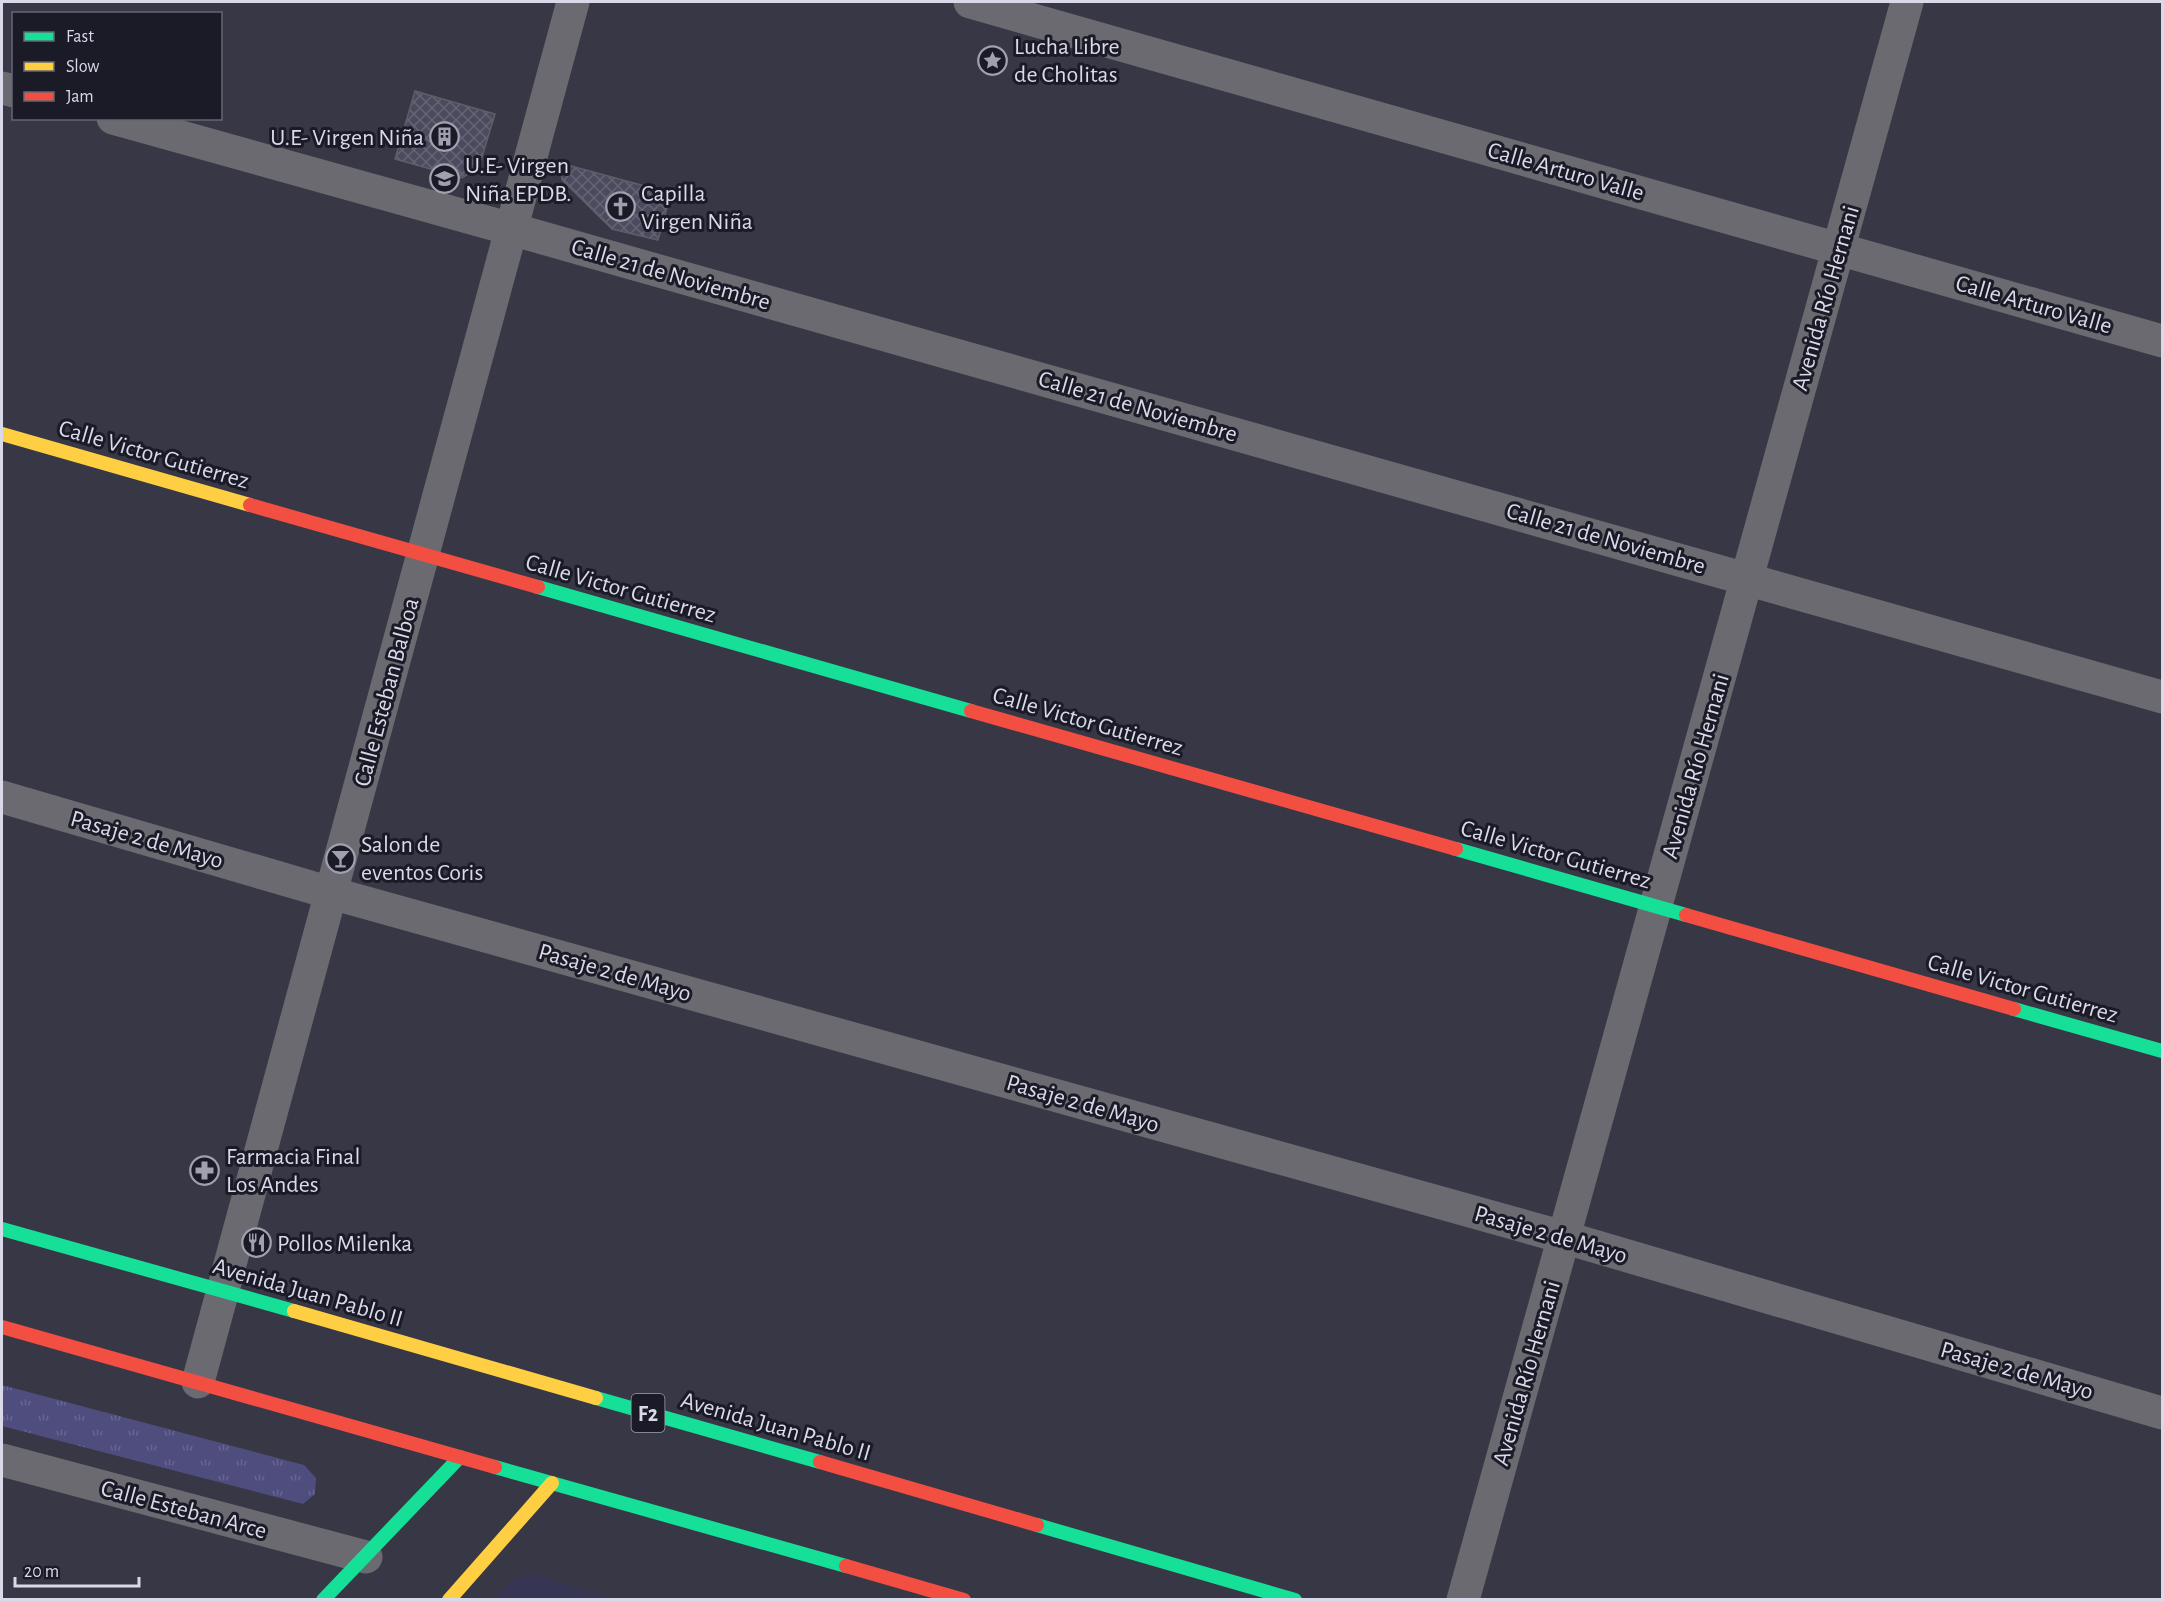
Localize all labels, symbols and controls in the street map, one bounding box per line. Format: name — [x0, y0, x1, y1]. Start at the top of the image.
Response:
legend — [12, 12, 222, 120]
text: Fast — [66, 28, 94, 46]
place label: Lucha Libre de Cholitas — [1014, 35, 1120, 87]
place icon: Lucha Libre de Cholitas — [977, 44, 1009, 76]
text: Slow — [66, 58, 99, 76]
text: Jam — [66, 88, 94, 106]
building icon: U.E- Virgen Niña — [429, 121, 461, 153]
place label: U.E- Virgen Niña — [270, 126, 424, 150]
street label: Calle Arturo Valle — [1485, 138, 1647, 206]
place label: U.E- Virgen Niña EPDB. — [465, 154, 572, 206]
school or university icon: U.E- Virgen Niña EPDB. — [428, 163, 460, 195]
place label: Capilla Virgen Niña — [641, 182, 753, 234]
church icon: Capilla Virgen Niña — [604, 191, 636, 223]
street label: Avenida Río Hernani — [1788, 203, 1864, 393]
street label: Calle 21 de Noviembre — [569, 235, 773, 315]
street label: Calle Arturo Valle — [1953, 271, 2115, 339]
street label: Calle 21 de Noviembre — [1036, 367, 1240, 447]
street label: Calle Victor Gutierrez — [56, 416, 252, 494]
street label: Calle 21 de Noviembre — [1504, 499, 1708, 579]
street label: Calle Victor Gutierrez — [523, 550, 719, 628]
street label: Calle Esteban Balboa — [350, 595, 424, 789]
street label: Avenida Río Hernani — [1658, 671, 1734, 861]
street label: Calle Victor Gutierrez — [990, 683, 1186, 761]
street label: Pasaje 2 de Mayo — [68, 807, 226, 873]
street label: Calle Victor Gutierrez — [1458, 816, 1654, 894]
place label: Salon de eventos Coris — [361, 833, 483, 885]
bar icon: Salon de eventos Coris — [324, 842, 356, 874]
street label: Pasaje 2 de Mayo — [536, 940, 694, 1006]
street label: Calle Victor Gutierrez — [1925, 950, 2121, 1028]
street label: Pasaje 2 de Mayo — [1004, 1071, 1162, 1137]
place label: Farmacia Final Los Andes — [226, 1145, 360, 1197]
pharmacy icon: Farmacia Final Los Andes — [189, 1154, 221, 1186]
street label: Pasaje 2 de Mayo — [1472, 1202, 1630, 1268]
restaurant icon: Pollos Milenka — [240, 1227, 272, 1259]
place label: Pollos Milenka — [277, 1232, 412, 1256]
street label: Avenida Juan Pablo II — [210, 1254, 405, 1332]
street label: Avenida Río Hernani — [1489, 1278, 1565, 1468]
street label: Pasaje 2 de Mayo — [1938, 1338, 2096, 1404]
street label: Avenida Juan Pablo II — [678, 1388, 873, 1466]
road number: F2 — [632, 1394, 664, 1432]
street label: Calle Esteban Arce — [98, 1476, 269, 1544]
scale bar — [15, 1550, 140, 1588]
text: 20 m — [24, 1563, 59, 1581]

